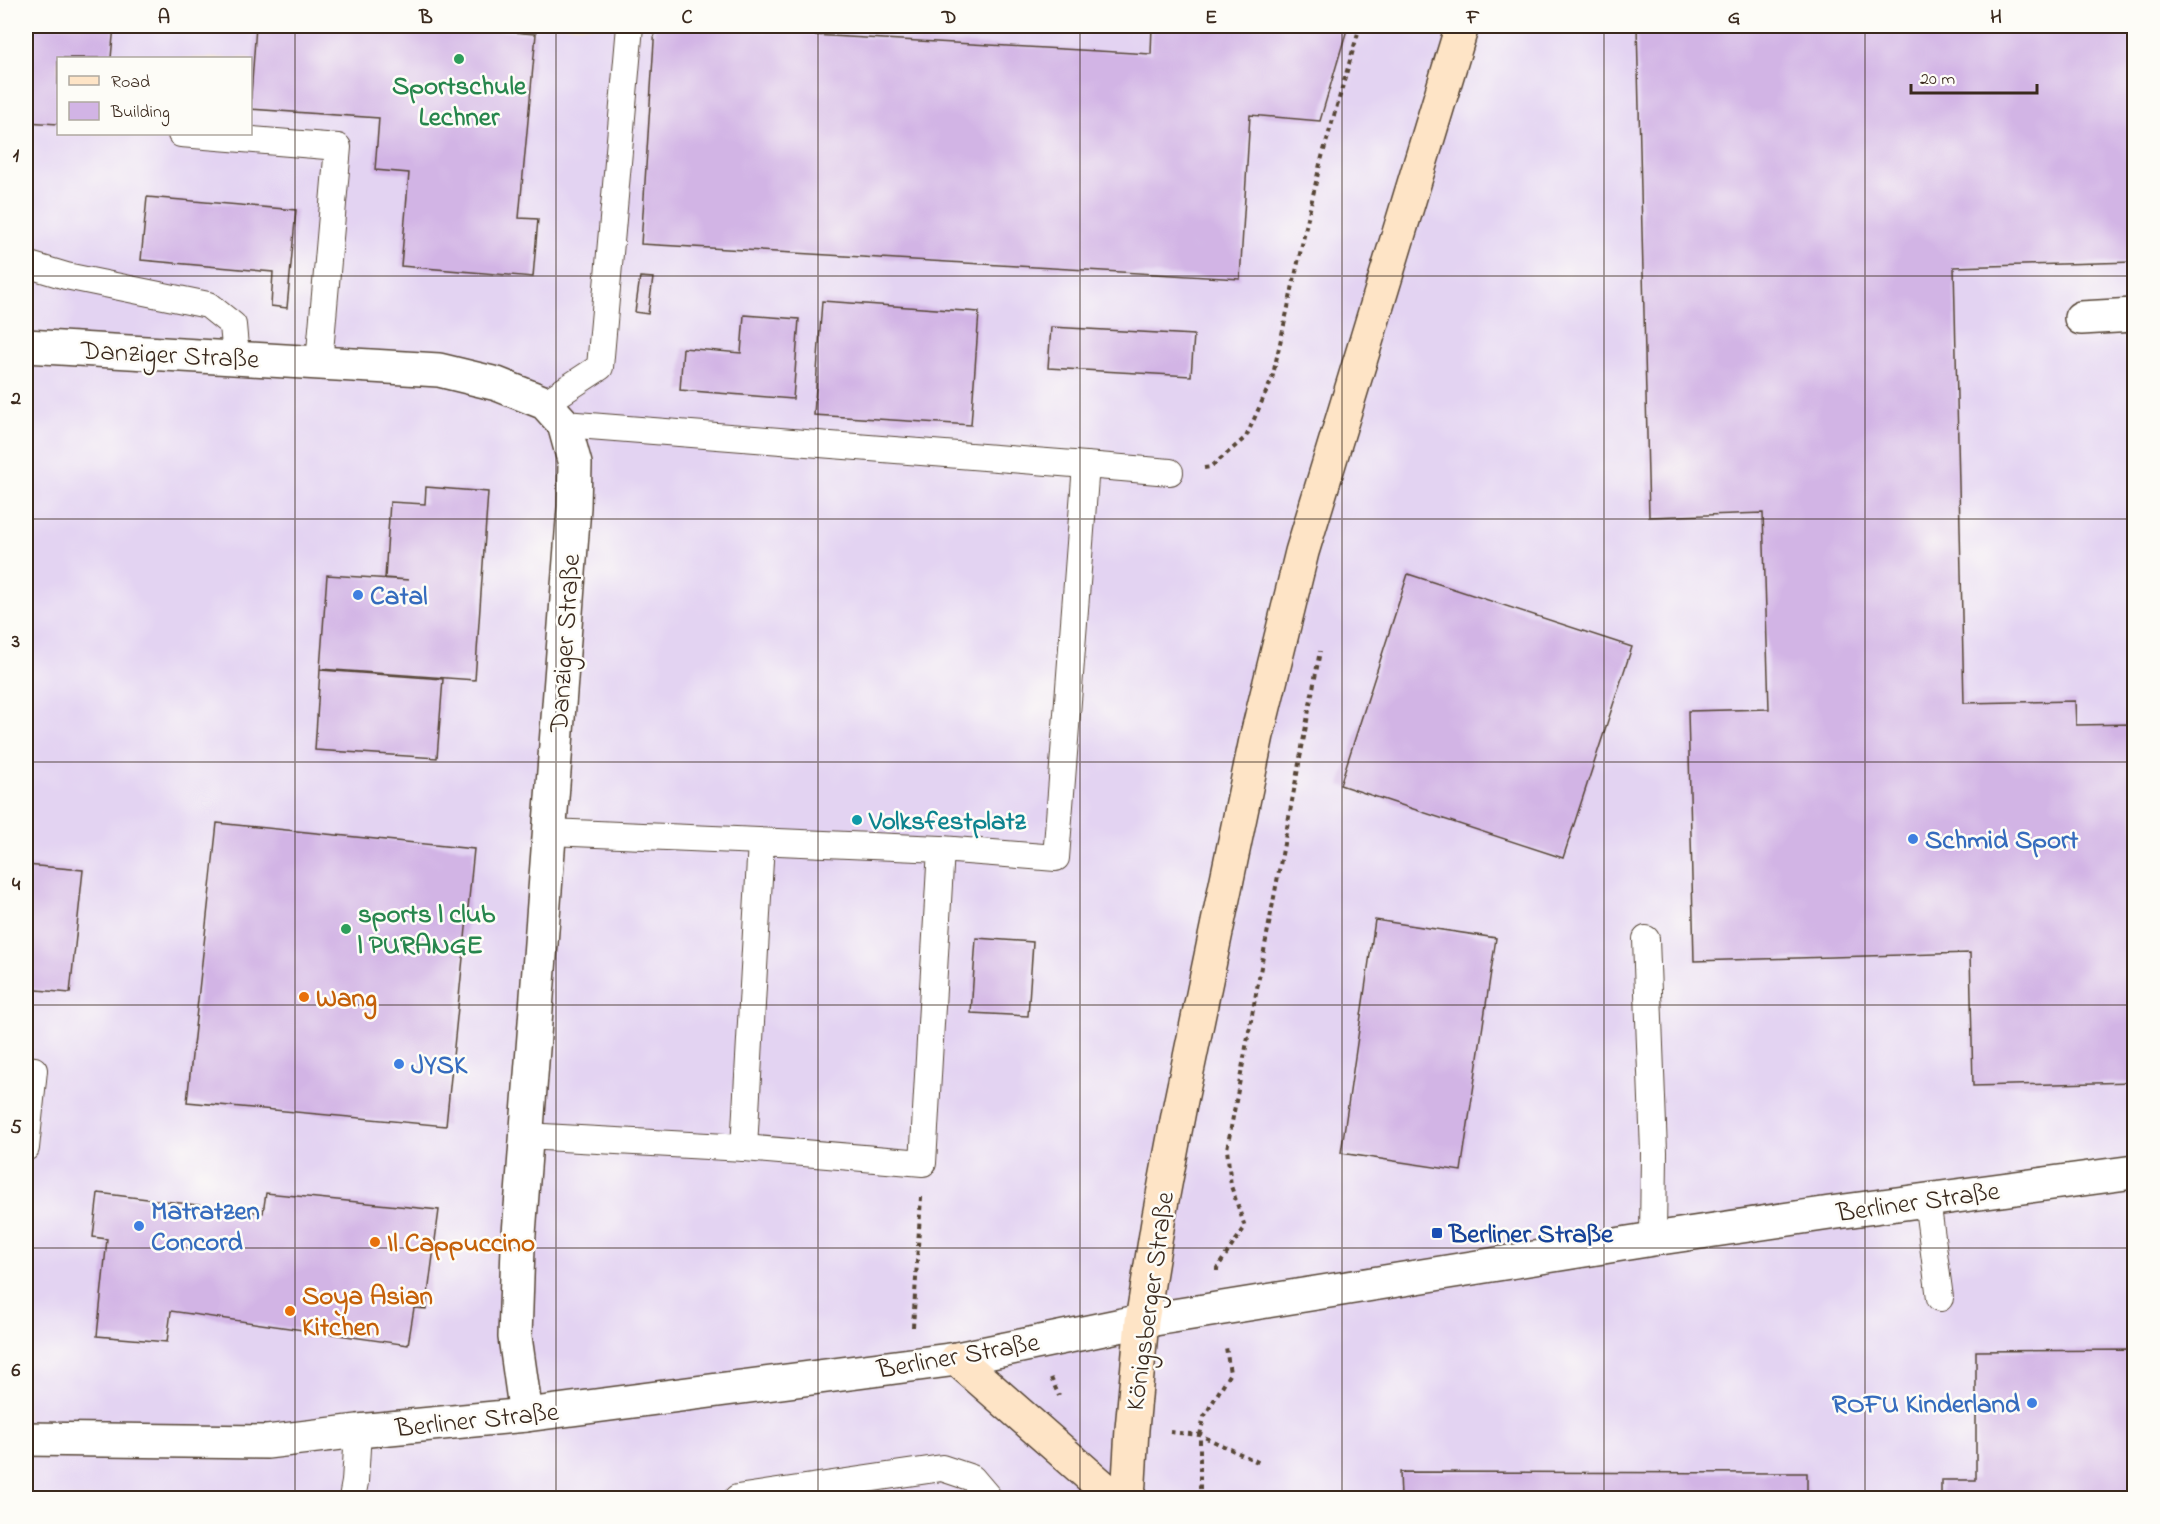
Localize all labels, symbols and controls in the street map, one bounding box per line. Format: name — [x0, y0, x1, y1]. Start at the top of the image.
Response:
text: A — [158, 4, 170, 33]
text: B — [418, 4, 433, 33]
text: C — [682, 4, 693, 33]
text: D — [941, 4, 956, 33]
text: E — [1205, 4, 1217, 33]
text: F — [1466, 4, 1480, 33]
text: G — [1728, 4, 1741, 33]
text: H — [1990, 4, 2002, 33]
marker: Sportschule Lechner — [452, 52, 466, 66]
legend — [57, 57, 252, 135]
scale bar — [1911, 57, 2037, 95]
text: 20 m — [1920, 67, 1955, 93]
place label: Sportschule Lechner — [392, 68, 527, 138]
text: Road — [111, 70, 150, 96]
text: Building — [110, 100, 170, 127]
text: 1 — [13, 142, 20, 171]
street label: Danziger Straße — [79, 332, 261, 381]
text: 2 — [10, 385, 21, 414]
street label: Danziger Straße — [541, 552, 592, 735]
place label: Catal — [370, 578, 428, 617]
marker: Catal — [351, 588, 365, 602]
text: 3 — [11, 628, 20, 657]
place label: Volksfestplatz — [868, 803, 1027, 842]
marker: Volksfestplatz — [850, 813, 864, 827]
place label: Schmid Sport — [1925, 822, 2079, 861]
marker: Schmid Sport — [1906, 832, 1920, 846]
text: 4 — [12, 871, 21, 900]
place label: sports | club | PURANGE — [358, 896, 496, 966]
marker: sports | club | PURANGE — [339, 922, 353, 936]
place label: Wang — [316, 980, 377, 1020]
marker: Wang — [297, 990, 311, 1004]
place label: JYSK — [411, 1047, 468, 1086]
marker: JYSK — [392, 1057, 406, 1071]
text: 5 — [10, 1114, 22, 1143]
street label: Berliner Straße — [1833, 1173, 2003, 1234]
street label: Königsberger Straße — [1117, 1188, 1186, 1413]
place label: Matratzen Concord — [151, 1193, 260, 1263]
place label: Berliner Straße — [1447, 1216, 1614, 1255]
marker: Matratzen Concord — [132, 1219, 146, 1233]
place label: Il Cappuccino — [387, 1225, 535, 1264]
marker: Berliner Straße — [1430, 1226, 1444, 1240]
marker: Il Cappuccino — [368, 1235, 382, 1249]
place label: Soya Asian Kitchen — [302, 1278, 433, 1348]
marker: Soya Asian Kitchen — [283, 1304, 297, 1318]
street label: Berliner Straße — [873, 1324, 1044, 1391]
text: 6 — [12, 1357, 21, 1386]
place label: ROFU Kinderland — [1832, 1386, 2021, 1425]
street label: Berliner Straße — [393, 1393, 562, 1450]
marker: ROFU Kinderland — [2025, 1396, 2039, 1410]

